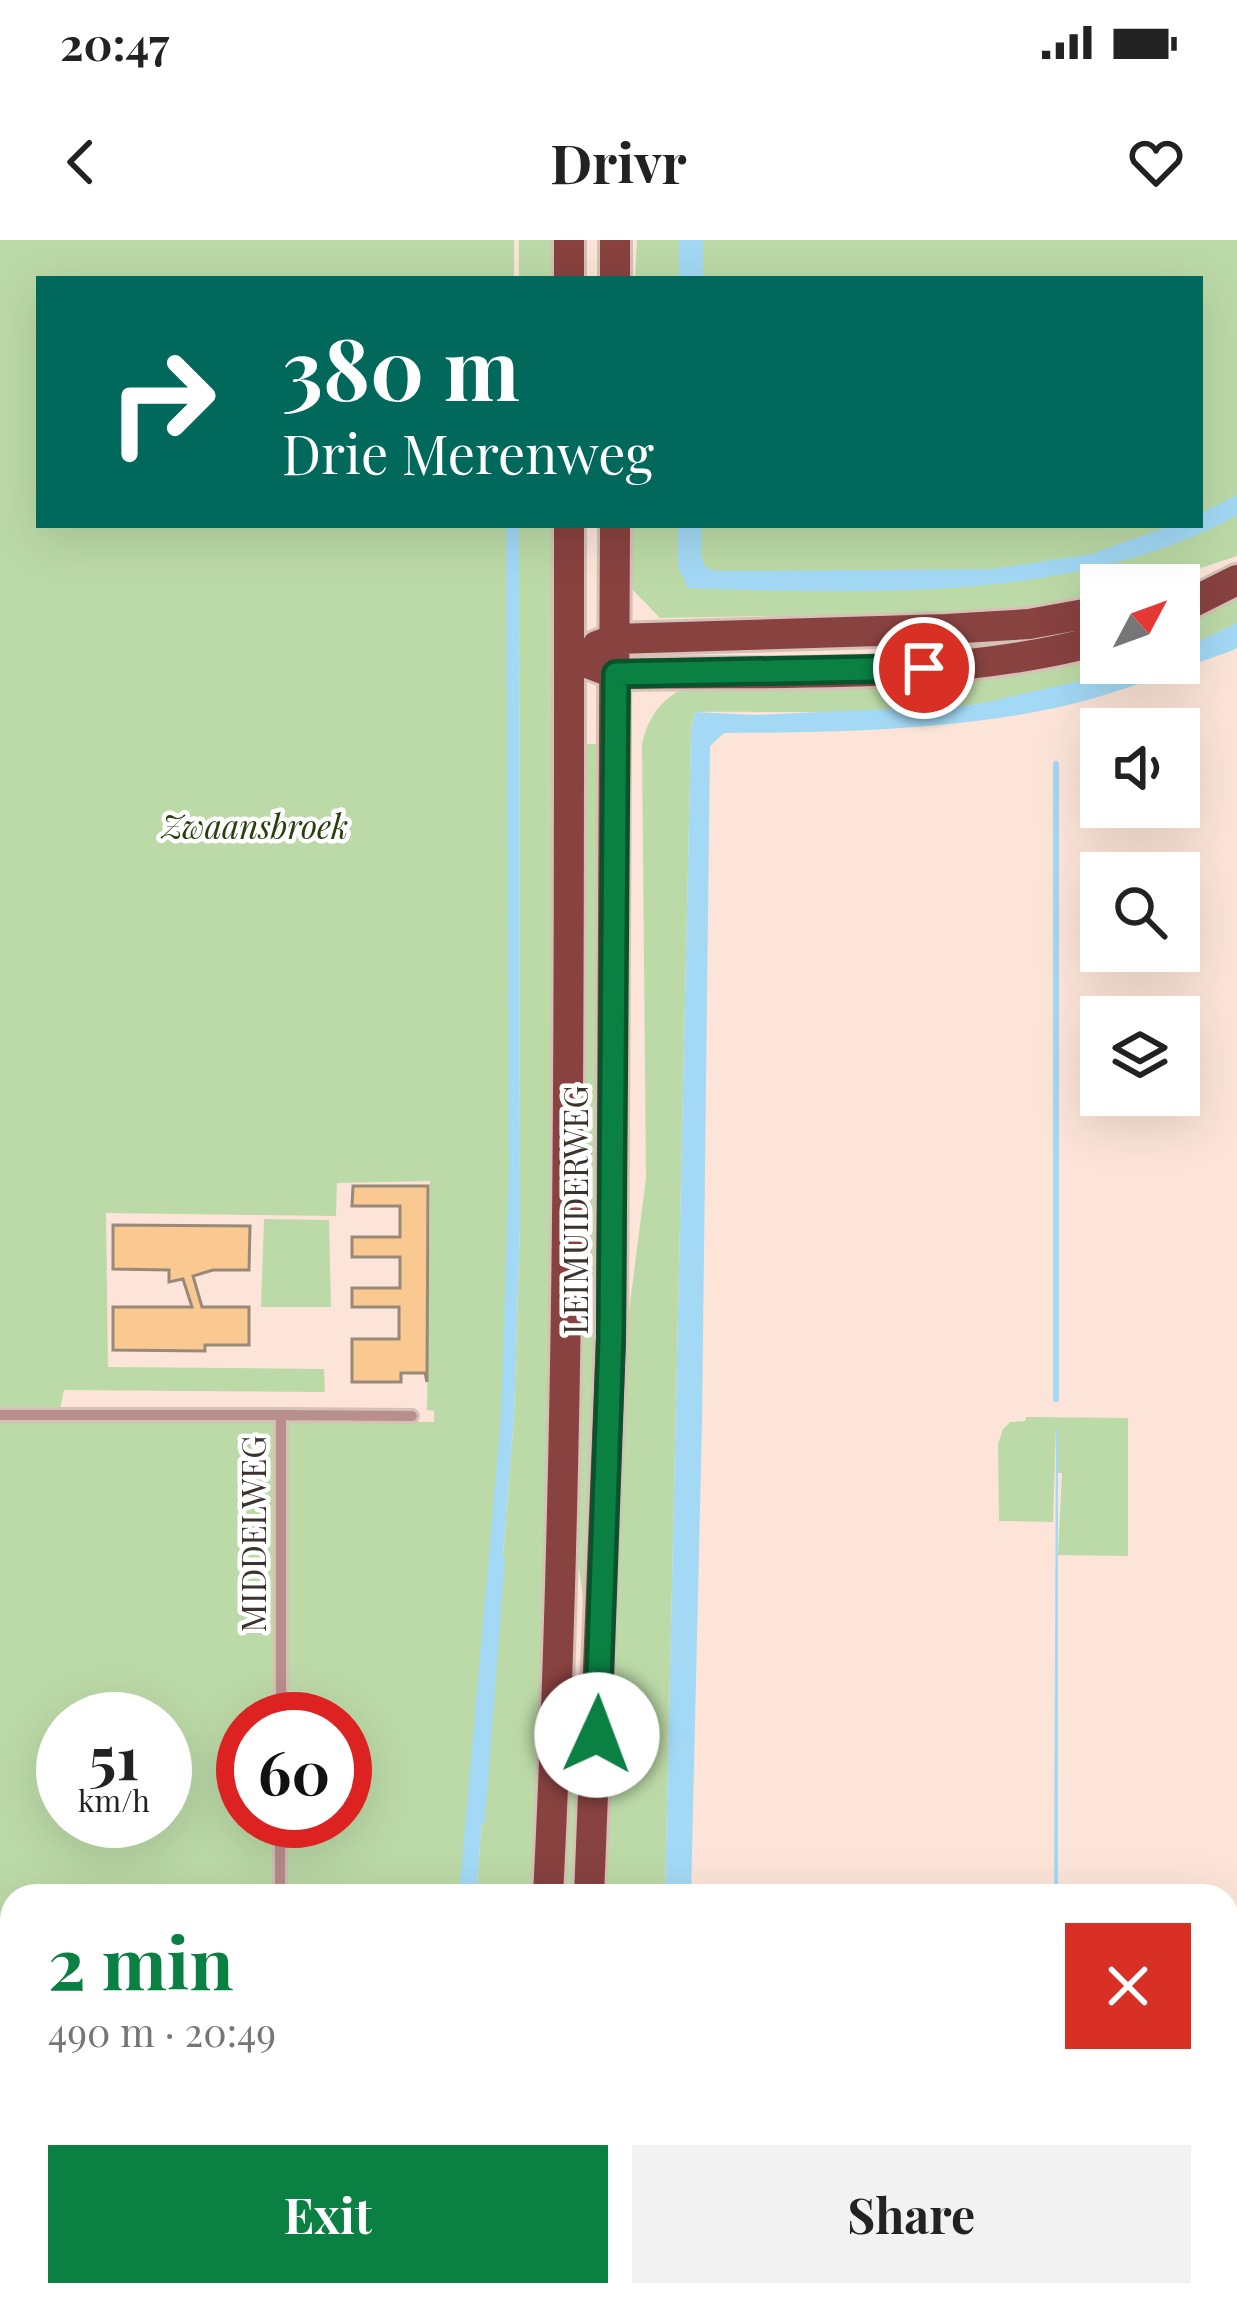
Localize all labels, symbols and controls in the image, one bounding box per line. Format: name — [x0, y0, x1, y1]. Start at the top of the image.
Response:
text: 20:47 — [60, 12, 169, 72]
text: Drivr — [550, 126, 687, 198]
icon: back — [48, 129, 114, 195]
icon: heart — [1123, 129, 1189, 195]
text: 380 m — [282, 310, 520, 422]
icon: right — [84, 324, 240, 480]
text: Drie Merenweg — [282, 417, 654, 489]
north arrow — [1080, 564, 1200, 684]
map controls — [1080, 564, 1200, 1116]
pin — [873, 617, 975, 719]
icon: arrive — [891, 635, 957, 701]
button: sound — [1080, 708, 1200, 828]
park label: Zwaansbroek — [160, 803, 348, 847]
button: search — [1080, 852, 1200, 972]
button: layers — [1080, 996, 1200, 1116]
street label: LEIMUIDERWEG — [552, 1085, 596, 1335]
street label: MIDDELWEG — [230, 1435, 274, 1633]
position arrow — [534, 1672, 660, 1798]
speed limit sign: 60 — [216, 1692, 372, 1848]
text: 51 — [89, 1715, 139, 1795]
text: km/h — [78, 1780, 150, 1820]
text: 2 min — [48, 1912, 234, 2008]
button: close — [1065, 1923, 1191, 2049]
text: 490 m · 20:49 — [48, 2005, 276, 2057]
button: Exit — [48, 2145, 608, 2283]
button: Share — [632, 2145, 1191, 2283]

